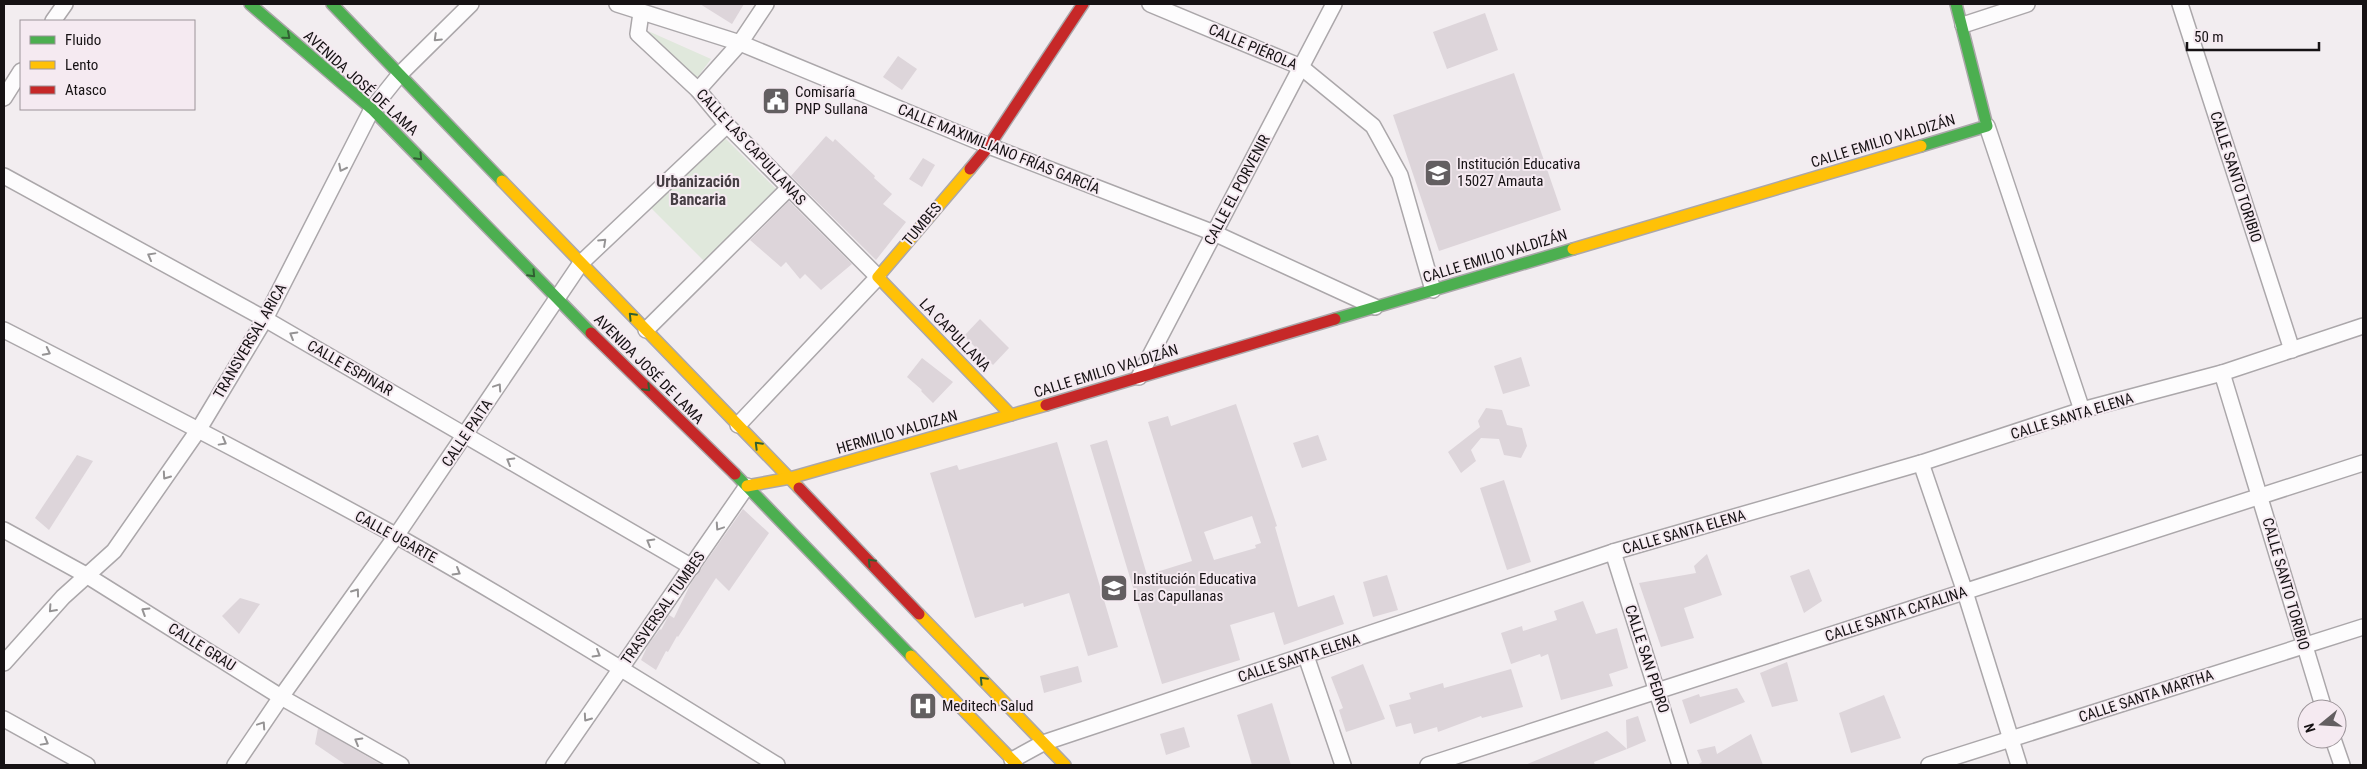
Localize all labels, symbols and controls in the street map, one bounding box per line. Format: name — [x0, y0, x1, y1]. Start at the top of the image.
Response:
legend — [20, 20, 195, 110]
street label: CALLE PIÉROLA — [1206, 20, 1300, 74]
scale bar — [2187, 20, 2320, 52]
street label: AVENIDA JOSÉ DE LAMA — [300, 27, 422, 139]
text: 50 m — [2194, 28, 2224, 46]
one-way arrow — [281, 30, 290, 39]
text: Fluido — [65, 31, 101, 49]
one-way arrow — [433, 32, 442, 41]
text: Lento — [65, 56, 98, 74]
text: Atasco — [65, 81, 106, 99]
place label: Comisaría PNP Sullana — [795, 83, 868, 118]
street label: CALLE LAS CAPULLANAS — [692, 85, 810, 209]
public building icon: Comisaría PNP Sullana — [761, 86, 791, 116]
street label: CALLE MAXIMILIANO FRÍAS GARCÍA — [895, 100, 1103, 198]
street label: CALLE SANTO TORIBIO — [2206, 109, 2266, 245]
street label: CALLE EMILIO VALDIZÁN — [1809, 110, 1957, 172]
street label: CALLE EL PORVENIR — [1200, 132, 1274, 248]
one-way arrow — [413, 152, 422, 161]
place label: Institución Educativa 15027 Amauta — [1457, 155, 1581, 190]
school or university icon: Institución Educativa 15027 Amauta — [1423, 158, 1453, 188]
one-way arrow — [338, 163, 348, 172]
district label: Urbanización Bancaria — [656, 172, 740, 209]
street label: TUMBES — [899, 199, 945, 249]
street label: CALLE EMILIO VALDIZÁN — [1421, 225, 1569, 287]
one-way arrow — [598, 239, 607, 248]
one-way arrow — [148, 252, 157, 262]
one-way arrow — [526, 268, 535, 277]
street label: TRANSVERSAL ARICA — [210, 280, 290, 402]
street label: LA CAPULLANA — [916, 295, 994, 375]
street label: AVENIDA JOSÉ DE LAMA — [590, 310, 708, 428]
one-way arrow — [629, 313, 638, 322]
one-way arrow — [290, 331, 299, 341]
street label: CALLE ESPINAR — [304, 336, 396, 400]
street label: CALLE EMILIO VALDIZÁN — [1032, 340, 1180, 402]
one-way arrow — [42, 346, 51, 356]
one-way arrow — [492, 383, 501, 392]
one-way arrow — [642, 383, 651, 392]
street label: CALLE SANTA ELENA — [2009, 389, 2136, 443]
street label: CALLE PAITA — [438, 395, 496, 470]
street label: HERMILIO VALDIZAN — [834, 406, 960, 458]
one-way arrow — [218, 436, 227, 446]
one-way arrow — [754, 442, 763, 451]
one-way arrow — [506, 457, 515, 467]
one-way arrow — [163, 470, 172, 480]
street label: CALLE SANTA ELENA — [1620, 506, 1748, 558]
street label: CALLE UGARTE — [352, 507, 440, 567]
street label: CALLE SANTO TORIBIO — [2258, 516, 2314, 652]
one-way arrow — [716, 521, 725, 530]
one-way arrow — [646, 539, 655, 549]
street label: TRASVERSAL TUMBES — [617, 548, 709, 668]
one-way arrow — [867, 559, 876, 568]
one-way arrow — [452, 565, 461, 575]
place label: Institución Educativa Las Capullanas — [1133, 570, 1257, 605]
school or university icon: Institución Educativa Las Capullanas — [1099, 573, 1129, 603]
street label: CALLE SANTA CATALINA — [1823, 582, 1970, 645]
one-way arrow — [350, 588, 359, 598]
one-way arrow — [49, 603, 58, 612]
street label: CALLE SAN PEDRO — [1621, 603, 1673, 715]
one-way arrow — [141, 608, 150, 618]
street label: CALLE GRAU — [165, 619, 239, 675]
street label: CALLE SANTA ELENA — [1236, 630, 1363, 686]
one-way arrow — [592, 648, 601, 658]
street label: CALLE SANTA MARTHA — [2076, 666, 2216, 726]
one-way arrow — [980, 676, 989, 685]
hospital icon: Meditech Salud — [908, 691, 938, 721]
place label: Meditech Salud — [942, 697, 1033, 715]
north arrow — [2297, 699, 2347, 749]
one-way arrow — [584, 712, 593, 722]
one-way arrow — [256, 721, 265, 731]
text: N — [2301, 721, 2319, 735]
one-way arrow — [40, 736, 49, 746]
one-way arrow — [355, 737, 364, 747]

